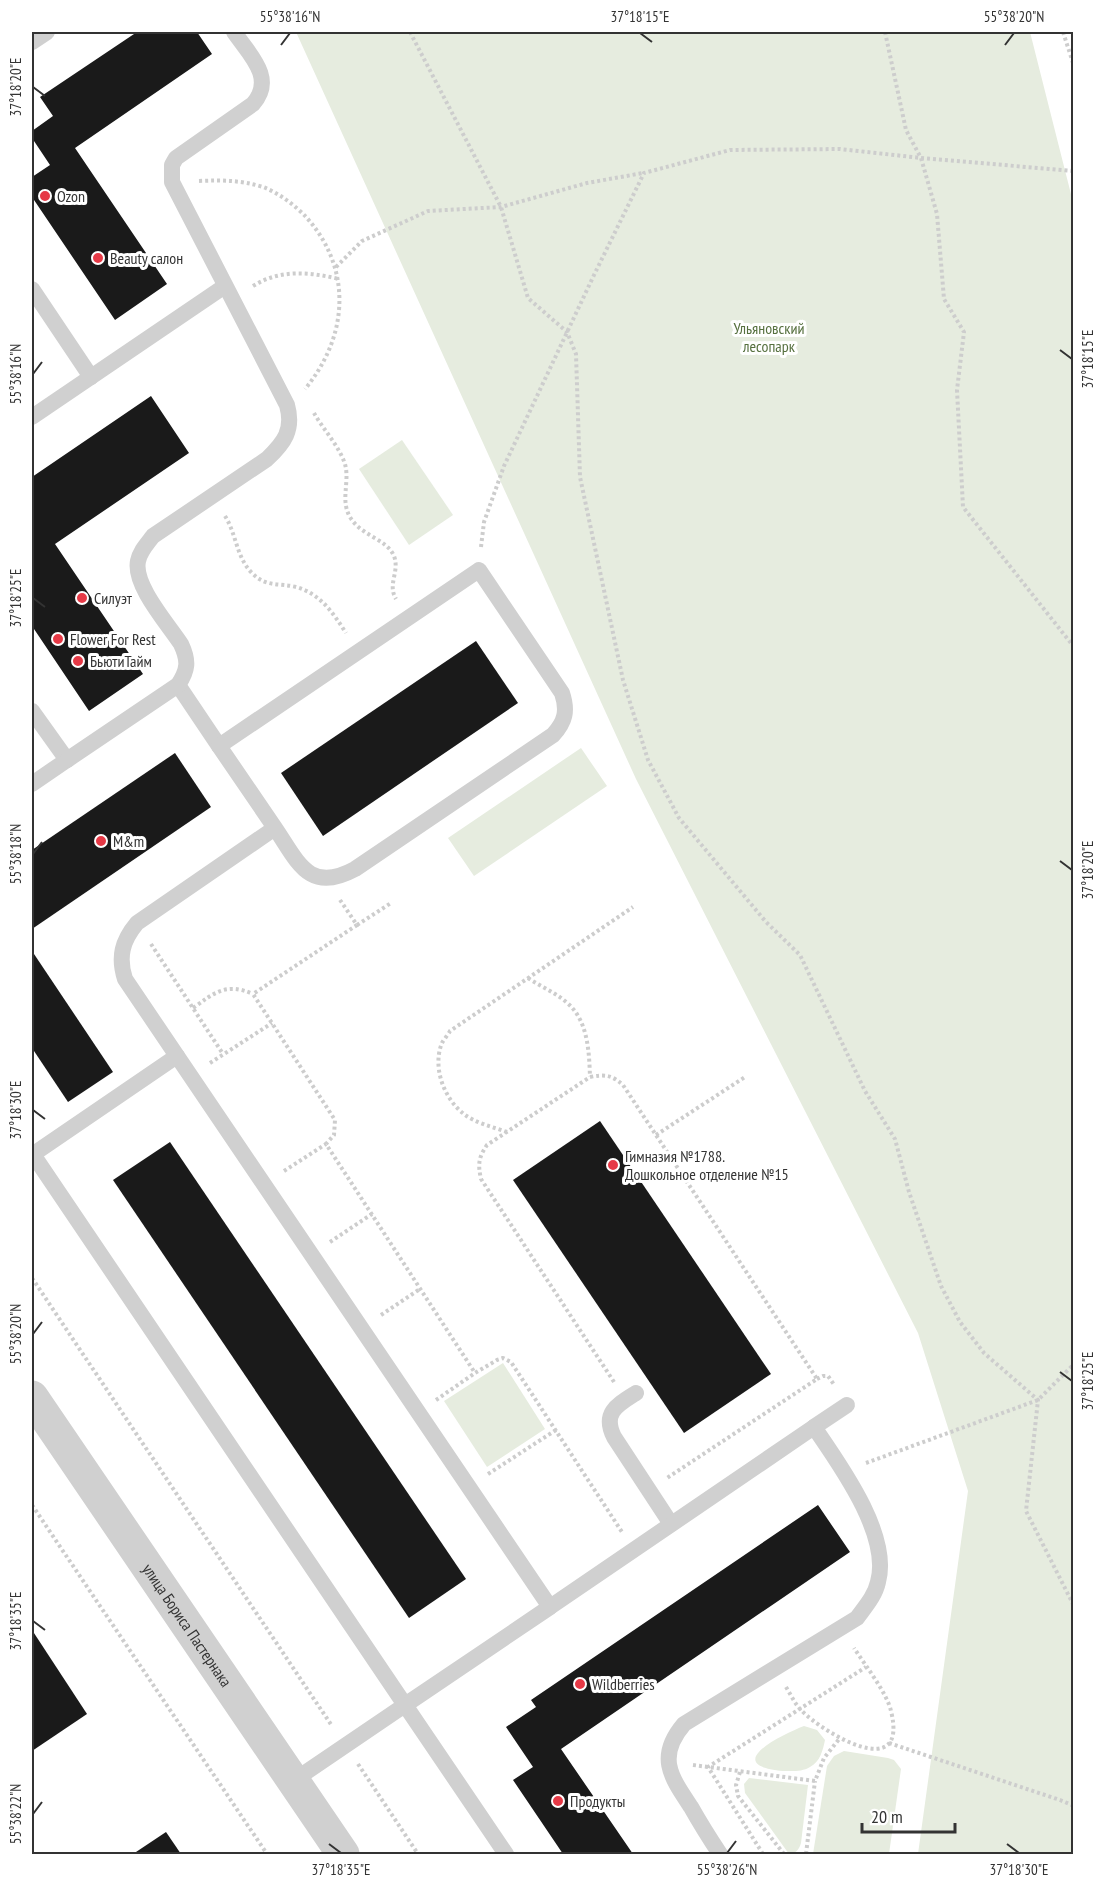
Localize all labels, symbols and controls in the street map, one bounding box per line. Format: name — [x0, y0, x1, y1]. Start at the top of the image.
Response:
text: 55°38'16"N — [260, 7, 320, 26]
text: 37°18'15"E — [610, 7, 670, 26]
text: 55°38'20"N — [984, 7, 1044, 26]
text: 37°18'20"E — [6, 57, 25, 117]
place label: Ozon — [57, 186, 85, 206]
marker: Ozon — [38, 189, 52, 203]
place label: Beauty салон — [110, 248, 183, 268]
marker: Beauty салон — [91, 251, 105, 265]
park label: Ульяновский лесопарк — [734, 318, 805, 356]
text: 37°18'15"E — [1078, 329, 1097, 389]
text: 55°38'16"N — [6, 344, 25, 404]
text: 37°18'25"E — [6, 568, 25, 628]
place label: Силуэт — [94, 588, 133, 608]
marker: Силуэт — [75, 591, 89, 605]
place label: Flower For Rest — [70, 629, 156, 649]
marker: Flower For Rest — [51, 632, 65, 646]
place label: БьютиТайм — [90, 651, 152, 671]
marker: БьютиТайм — [71, 654, 85, 668]
text: 55°38'18"N — [6, 824, 25, 884]
place label: M&m — [113, 831, 144, 851]
marker: M&m — [94, 834, 108, 848]
text: 37°18'20"E — [1078, 840, 1097, 900]
text: 37°18'30"E — [6, 1080, 25, 1140]
place label: Гимназия №1788. Дошкольное отделение №15 — [625, 1146, 789, 1184]
marker: Гимназия №1788. Дошкольное отделение №15 — [606, 1158, 620, 1172]
text: 55°38'20"N — [6, 1304, 25, 1364]
text: 37°18'25"E — [1078, 1351, 1097, 1411]
street label: улица Бориса Пастернака — [138, 1560, 236, 1691]
text: 37°18'35"E — [6, 1591, 25, 1651]
place label: Wildberries — [592, 1674, 655, 1694]
marker: Wildberries — [573, 1677, 587, 1691]
text: 55°38'22"N — [6, 1784, 25, 1844]
place label: Продукты — [570, 1791, 625, 1811]
marker: Продукты — [551, 1794, 565, 1808]
scale bar — [862, 1796, 955, 1834]
text: 20 m — [871, 1805, 903, 1828]
text: 37°18'35"E — [311, 1860, 371, 1879]
text: 55°38'26"N — [697, 1860, 757, 1879]
text: 37°18'30"E — [989, 1860, 1049, 1879]

